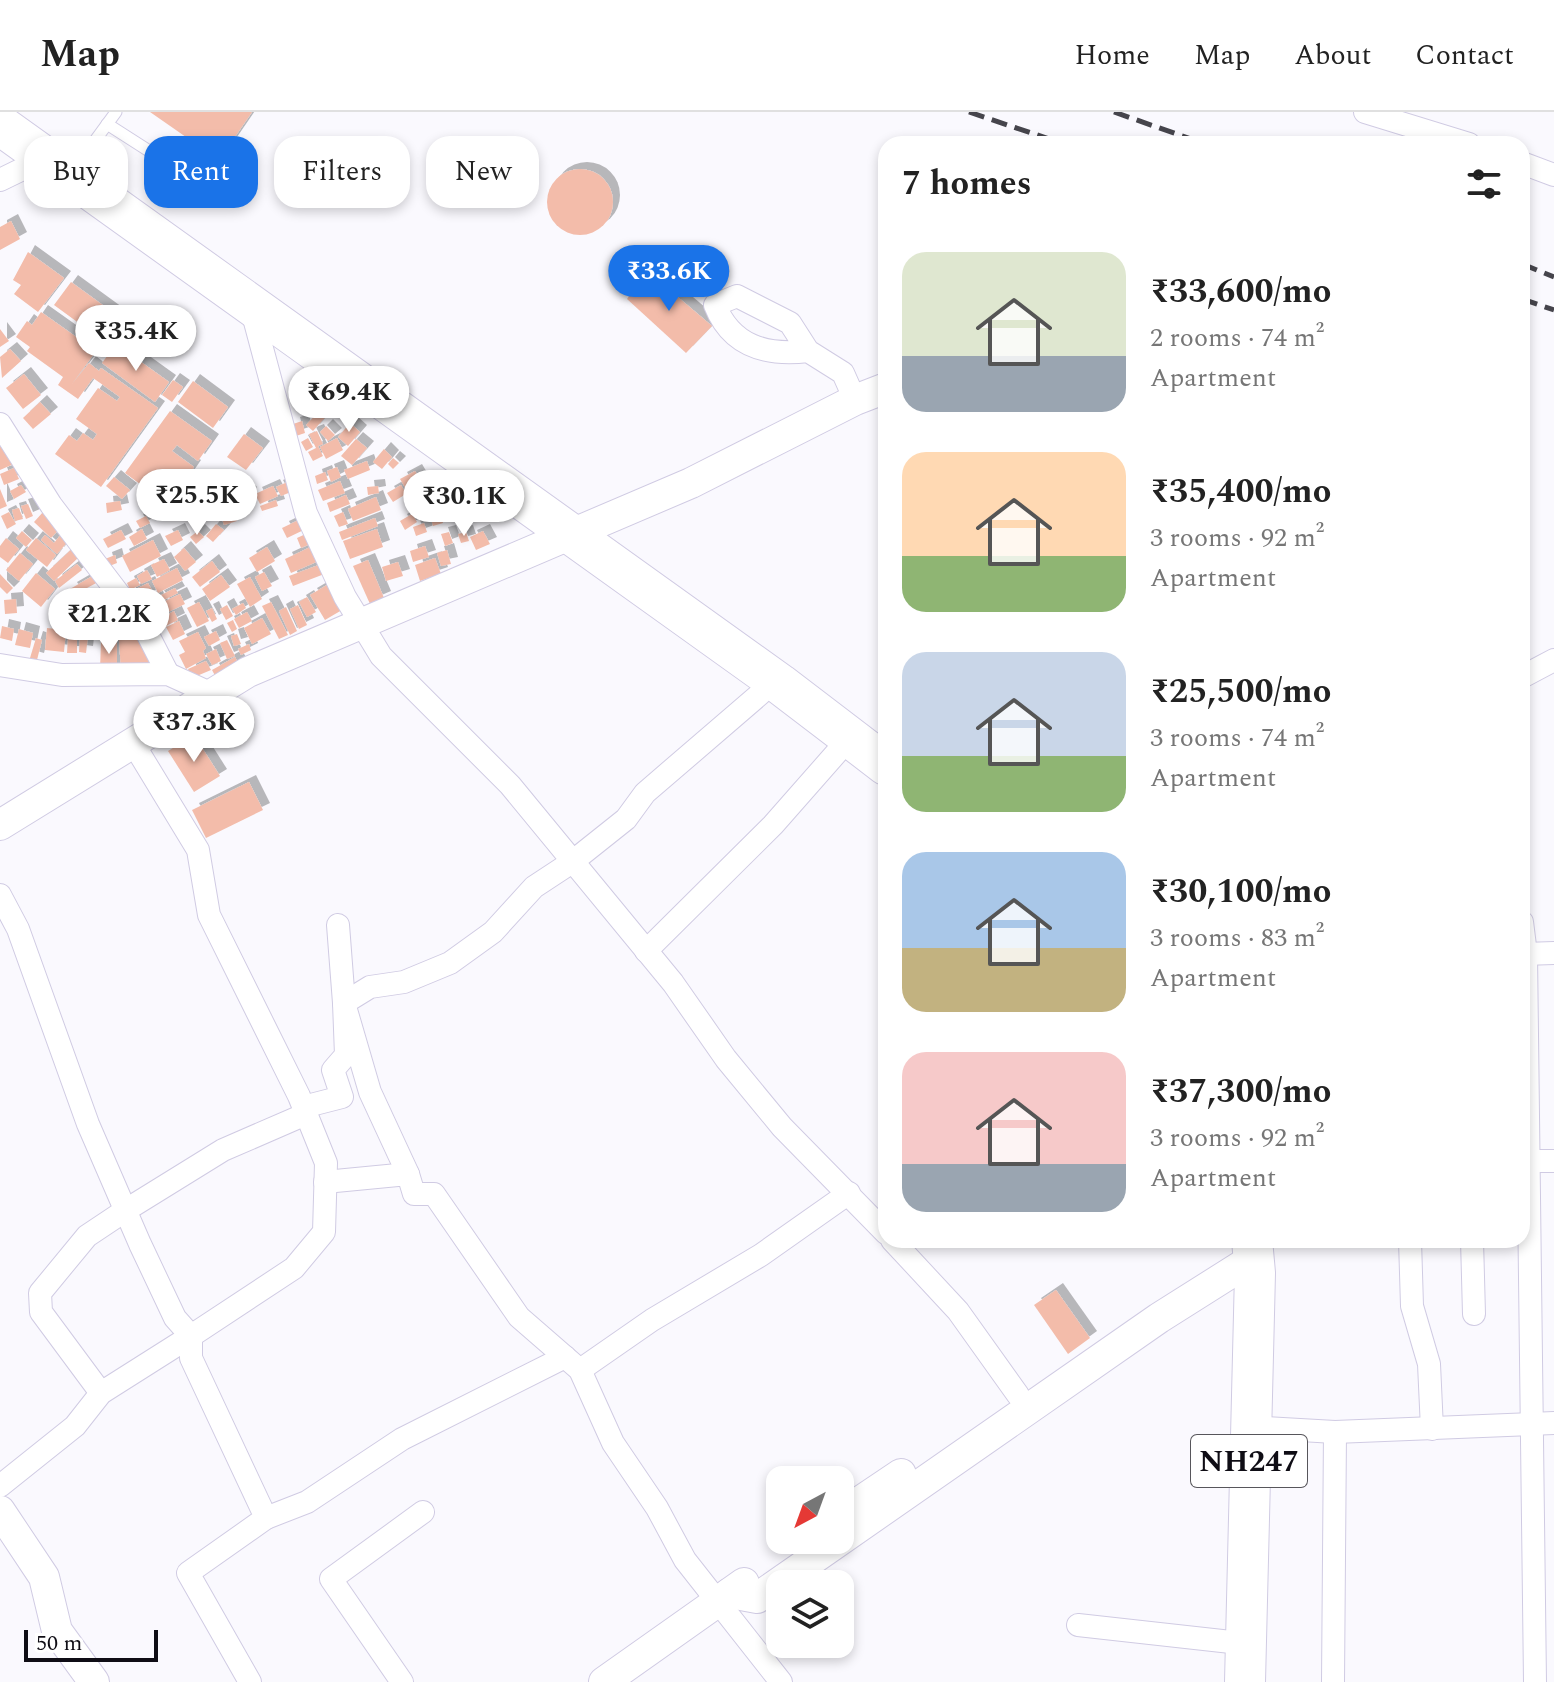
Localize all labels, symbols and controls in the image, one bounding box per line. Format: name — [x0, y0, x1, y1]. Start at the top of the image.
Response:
text: Map — [40, 26, 120, 84]
text: Home — [1074, 34, 1150, 77]
text: Map — [1194, 34, 1250, 77]
text: About — [1294, 34, 1371, 77]
text: Contact — [1415, 34, 1514, 77]
chip: Buy — [24, 136, 128, 208]
chip: Rent — [144, 136, 258, 208]
chip: Filters — [274, 136, 410, 208]
chip: New — [426, 136, 539, 208]
text: 7 homes — [902, 158, 1032, 210]
icon: filters — [1462, 162, 1506, 206]
pin: ₹33.6K — [604, 245, 734, 313]
text: ₹33.6K — [626, 251, 712, 291]
text: ₹33,600/mo — [1150, 266, 1331, 318]
icon: home — [966, 284, 1062, 380]
pin: ₹35.4K — [71, 305, 201, 373]
text: ₹35.4K — [93, 311, 179, 351]
text: 2 rooms · 74 m² — [1150, 318, 1324, 358]
text: Apartment — [1150, 358, 1276, 398]
pin: ₹69.4K — [284, 366, 414, 434]
text: ₹69.4K — [306, 372, 392, 412]
text: ₹35,400/mo — [1150, 466, 1331, 518]
pin: ₹25.5K — [132, 469, 262, 537]
pin: ₹30.1K — [399, 470, 529, 538]
text: ₹25.5K — [154, 475, 240, 515]
text: ₹30.1K — [421, 476, 507, 516]
icon: home — [966, 484, 1062, 580]
text: 3 rooms · 92 m² — [1150, 518, 1324, 558]
text: Apartment — [1150, 558, 1276, 598]
pin: ₹21.2K — [44, 588, 174, 656]
text: ₹21.2K — [66, 594, 152, 634]
text: ₹25,500/mo — [1150, 666, 1331, 718]
icon: home — [966, 684, 1062, 780]
pin: ₹37.3K — [129, 696, 259, 764]
text: ₹37.3K — [151, 702, 237, 742]
text: 3 rooms · 74 m² — [1150, 718, 1324, 758]
text: Apartment — [1150, 758, 1276, 798]
text: ₹30,100/mo — [1150, 866, 1331, 918]
icon: home — [966, 884, 1062, 980]
text: 3 rooms · 83 m² — [1150, 918, 1324, 958]
text: Apartment — [1150, 958, 1276, 998]
text: ₹37,300/mo — [1150, 1066, 1331, 1118]
icon: home — [966, 1084, 1062, 1180]
text: 3 rooms · 92 m² — [1150, 1118, 1324, 1158]
text: Apartment — [1150, 1158, 1276, 1198]
road number: NH247 — [1191, 1435, 1307, 1487]
north arrow — [766, 1466, 854, 1554]
map controls — [766, 1466, 854, 1658]
button: layers — [766, 1570, 854, 1658]
scale bar — [24, 1626, 158, 1662]
text: 50 m — [36, 1627, 82, 1660]

